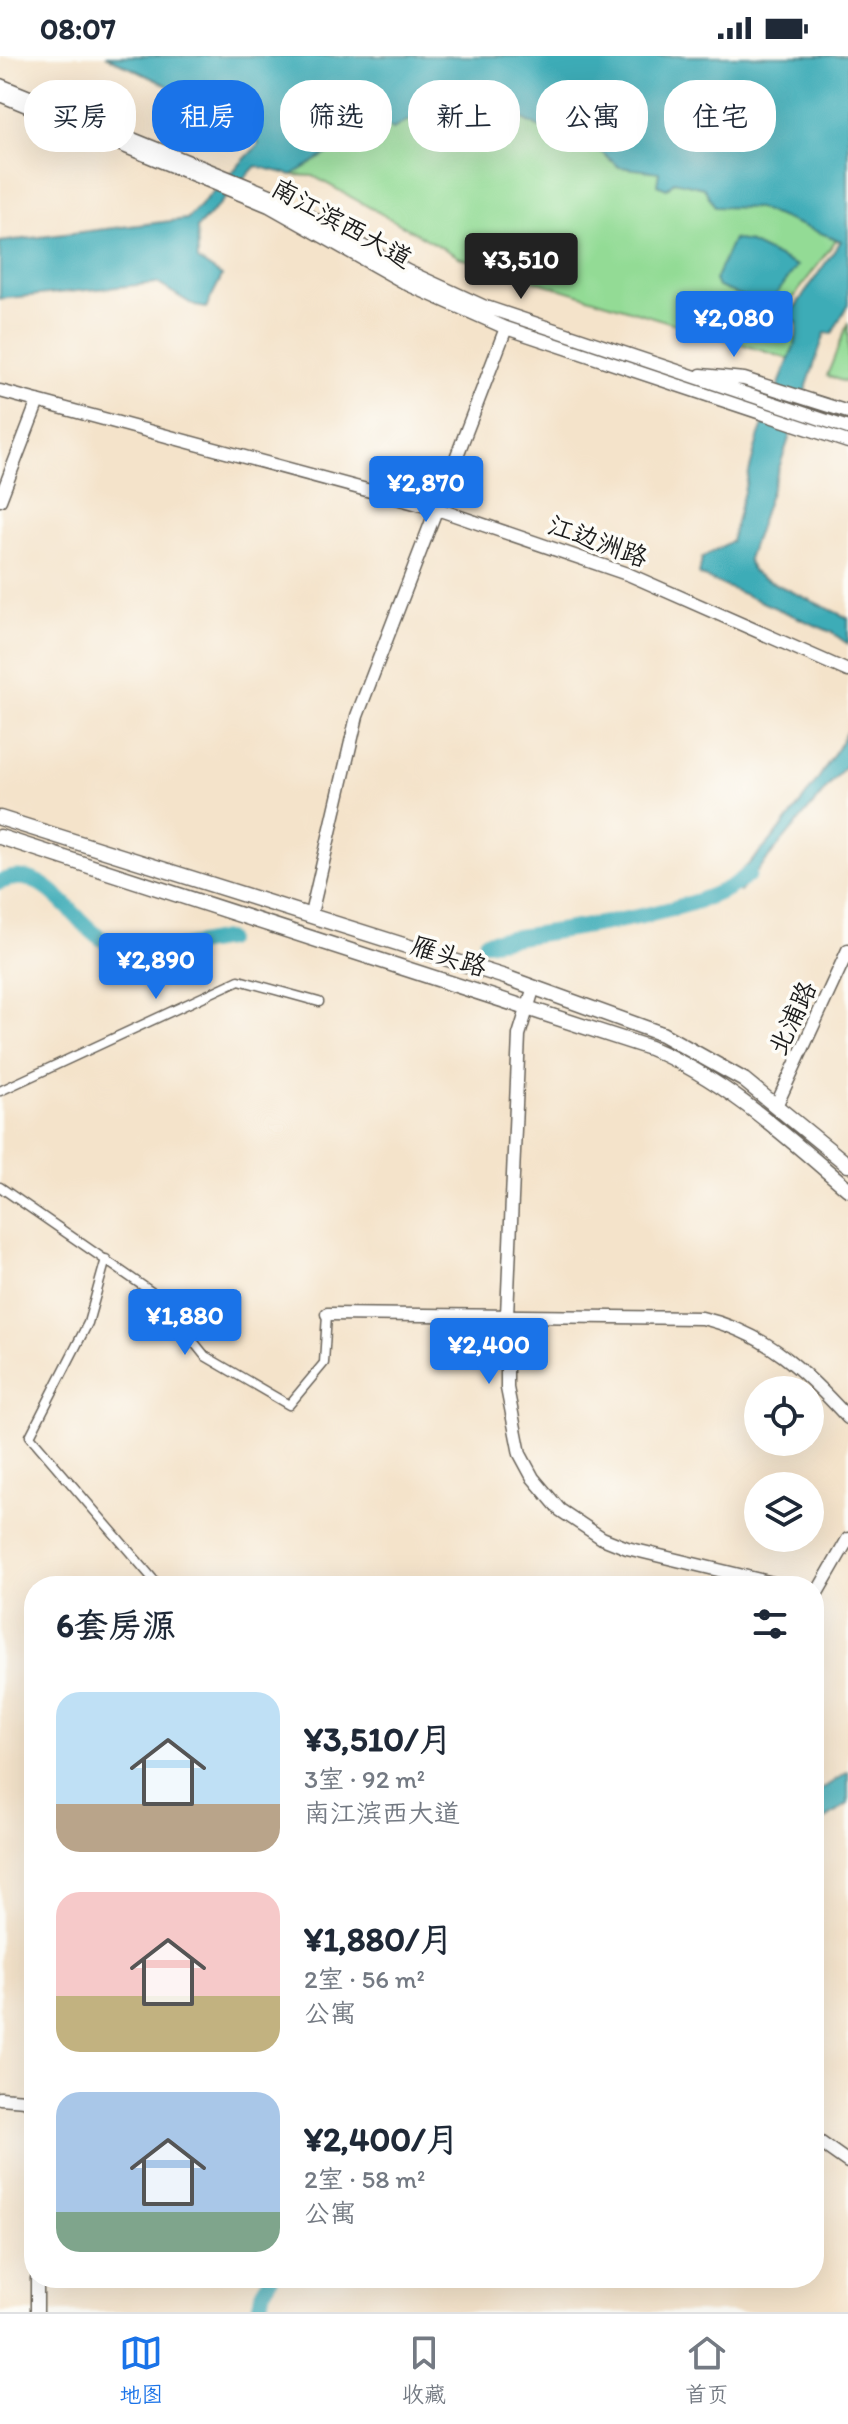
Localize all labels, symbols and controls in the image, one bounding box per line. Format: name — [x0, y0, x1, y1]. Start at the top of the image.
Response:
text: 08:07 — [40, 10, 116, 47]
chip: 买房 — [24, 80, 136, 152]
chip: 租房 — [152, 80, 264, 152]
chip: 筛选 — [280, 80, 392, 152]
chip: 新上 — [408, 80, 520, 152]
chip: 公寓 — [536, 80, 648, 152]
chip: 住宅 — [664, 80, 776, 152]
street label: 南江滨西大道 — [266, 171, 418, 275]
pin: ¥3,510 — [456, 233, 586, 301]
text: ¥3,510 — [483, 243, 559, 275]
pin: ¥2,080 — [669, 291, 799, 359]
text: ¥2,080 — [694, 301, 774, 333]
pin: ¥2,870 — [361, 456, 491, 524]
text: ¥2,870 — [387, 466, 465, 498]
street label: 江边洲路 — [544, 508, 652, 574]
street label: 雁头路 — [407, 929, 491, 983]
pin: ¥2,890 — [91, 933, 221, 1001]
text: ¥2,890 — [117, 943, 195, 975]
street label: 北浦路 — [761, 976, 823, 1060]
pin: ¥1,880 — [120, 1289, 250, 1357]
text: ¥1,880 — [146, 1299, 224, 1331]
pin: ¥2,400 — [424, 1318, 554, 1386]
text: ¥2,400 — [448, 1328, 530, 1360]
map controls — [744, 1376, 824, 1552]
button: locate — [744, 1376, 824, 1456]
button: layers — [744, 1472, 824, 1552]
icon: filters — [748, 1602, 792, 1646]
text: 6套房源 — [56, 1605, 176, 1646]
text: ¥3,510/月 — [304, 1719, 453, 1760]
icon: home — [120, 1724, 216, 1820]
text: 3室 · 92 m² — [304, 1763, 425, 1795]
text: 南江滨西大道 — [304, 1797, 460, 1829]
text: ¥1,880/月 — [304, 1919, 453, 1960]
icon: home — [120, 1924, 216, 2020]
text: 2室 · 56 m² — [304, 1963, 425, 1995]
text: 公寓 — [304, 1997, 356, 2029]
text: ¥2,400/月 — [304, 2119, 460, 2160]
icon: home — [120, 2124, 216, 2220]
text: 2室 · 58 m² — [304, 2163, 425, 2195]
text: 公寓 — [304, 2197, 356, 2229]
tab: 地图 — [119, 2331, 163, 2408]
tab: 收藏 — [402, 2331, 446, 2408]
tab: 首页 — [685, 2331, 729, 2408]

